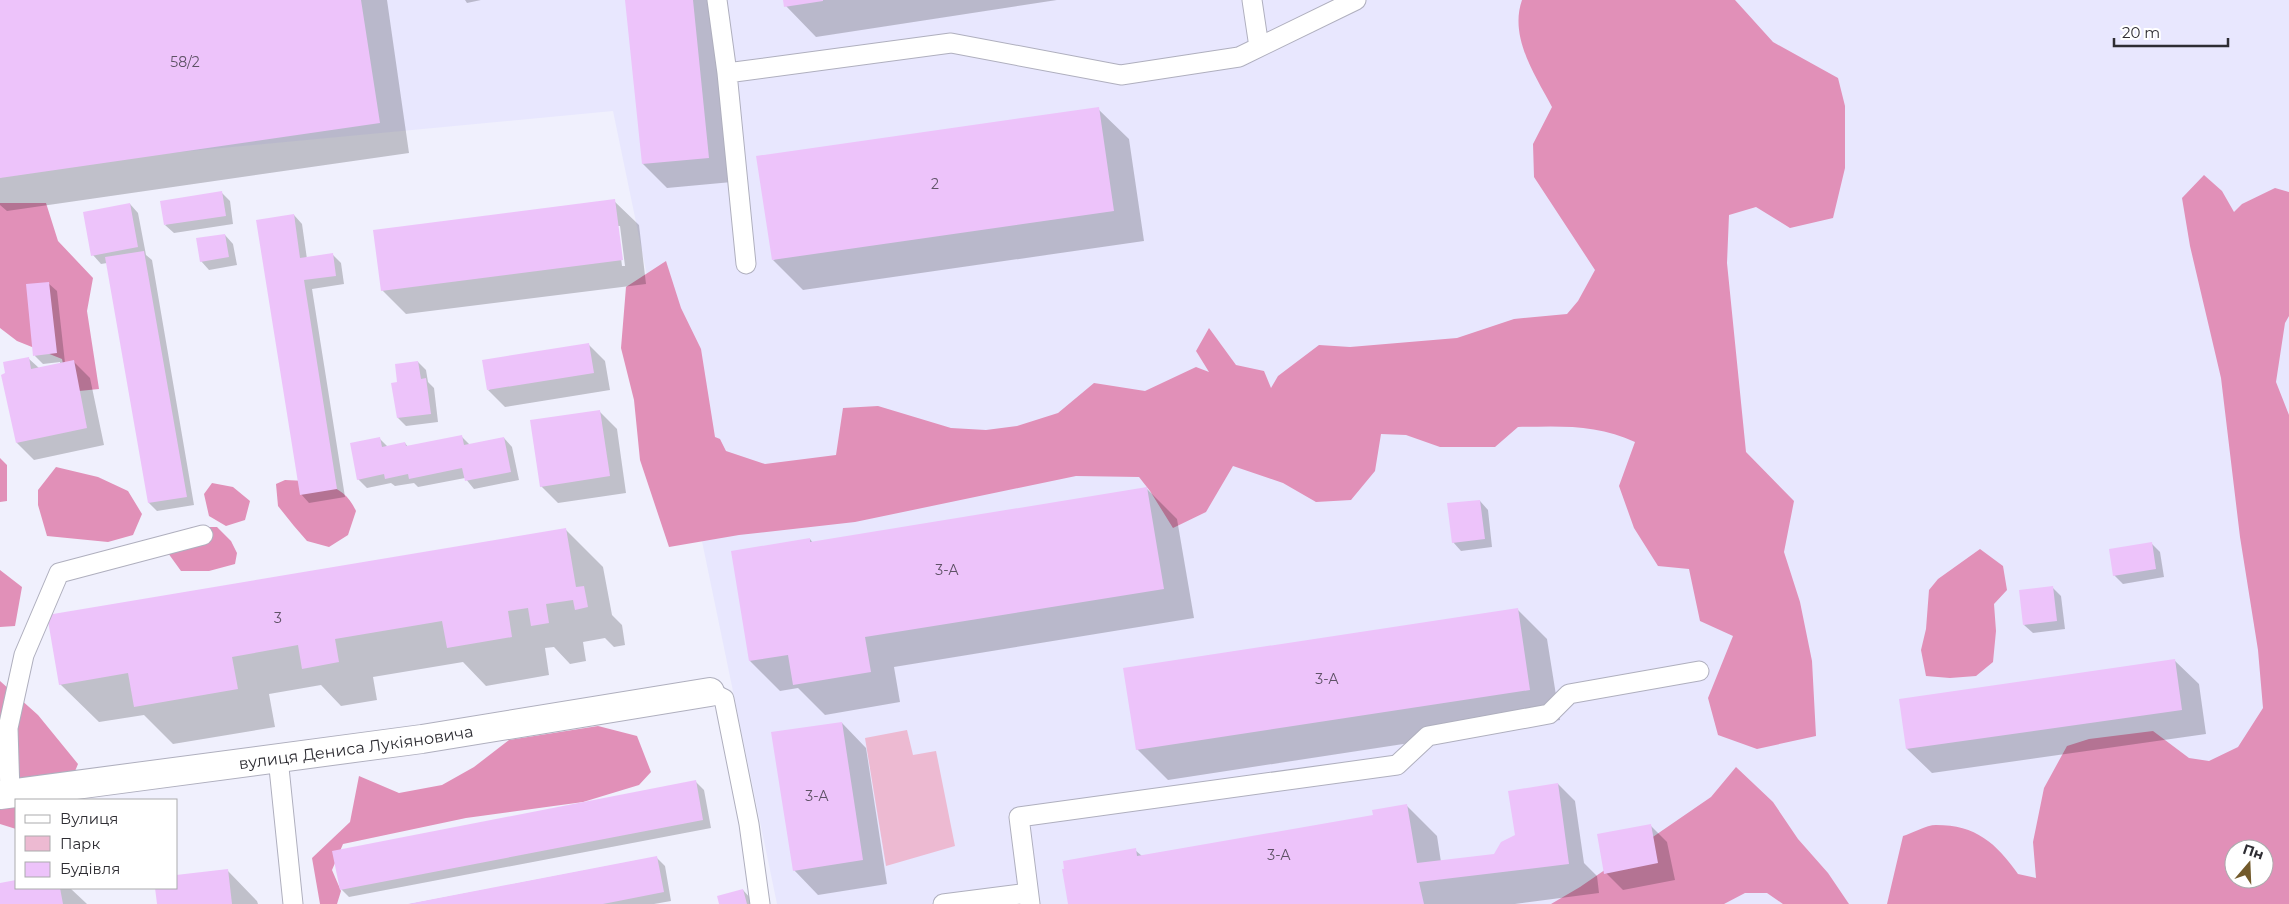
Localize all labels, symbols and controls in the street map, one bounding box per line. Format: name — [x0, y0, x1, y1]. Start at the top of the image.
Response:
scale bar — [2114, 15, 2228, 47]
text: 20 m — [2122, 23, 2160, 42]
house number: 58/2 — [170, 53, 200, 71]
house number: 2 — [931, 175, 939, 193]
house number: 3-А — [935, 561, 959, 579]
house number: 3 — [274, 609, 282, 627]
house number: 3-А — [1315, 670, 1339, 688]
street label: вулиця Дениса Лукіяновича — [237, 721, 474, 773]
house number: 3-А — [805, 787, 829, 805]
legend — [15, 799, 178, 889]
text: Вулиця — [60, 809, 118, 828]
text: Парк — [60, 834, 100, 853]
north arrow — [2224, 839, 2274, 889]
text: Пн — [2240, 840, 2266, 864]
house number: 3-А — [1267, 846, 1291, 864]
text: Будівля — [60, 859, 120, 878]

